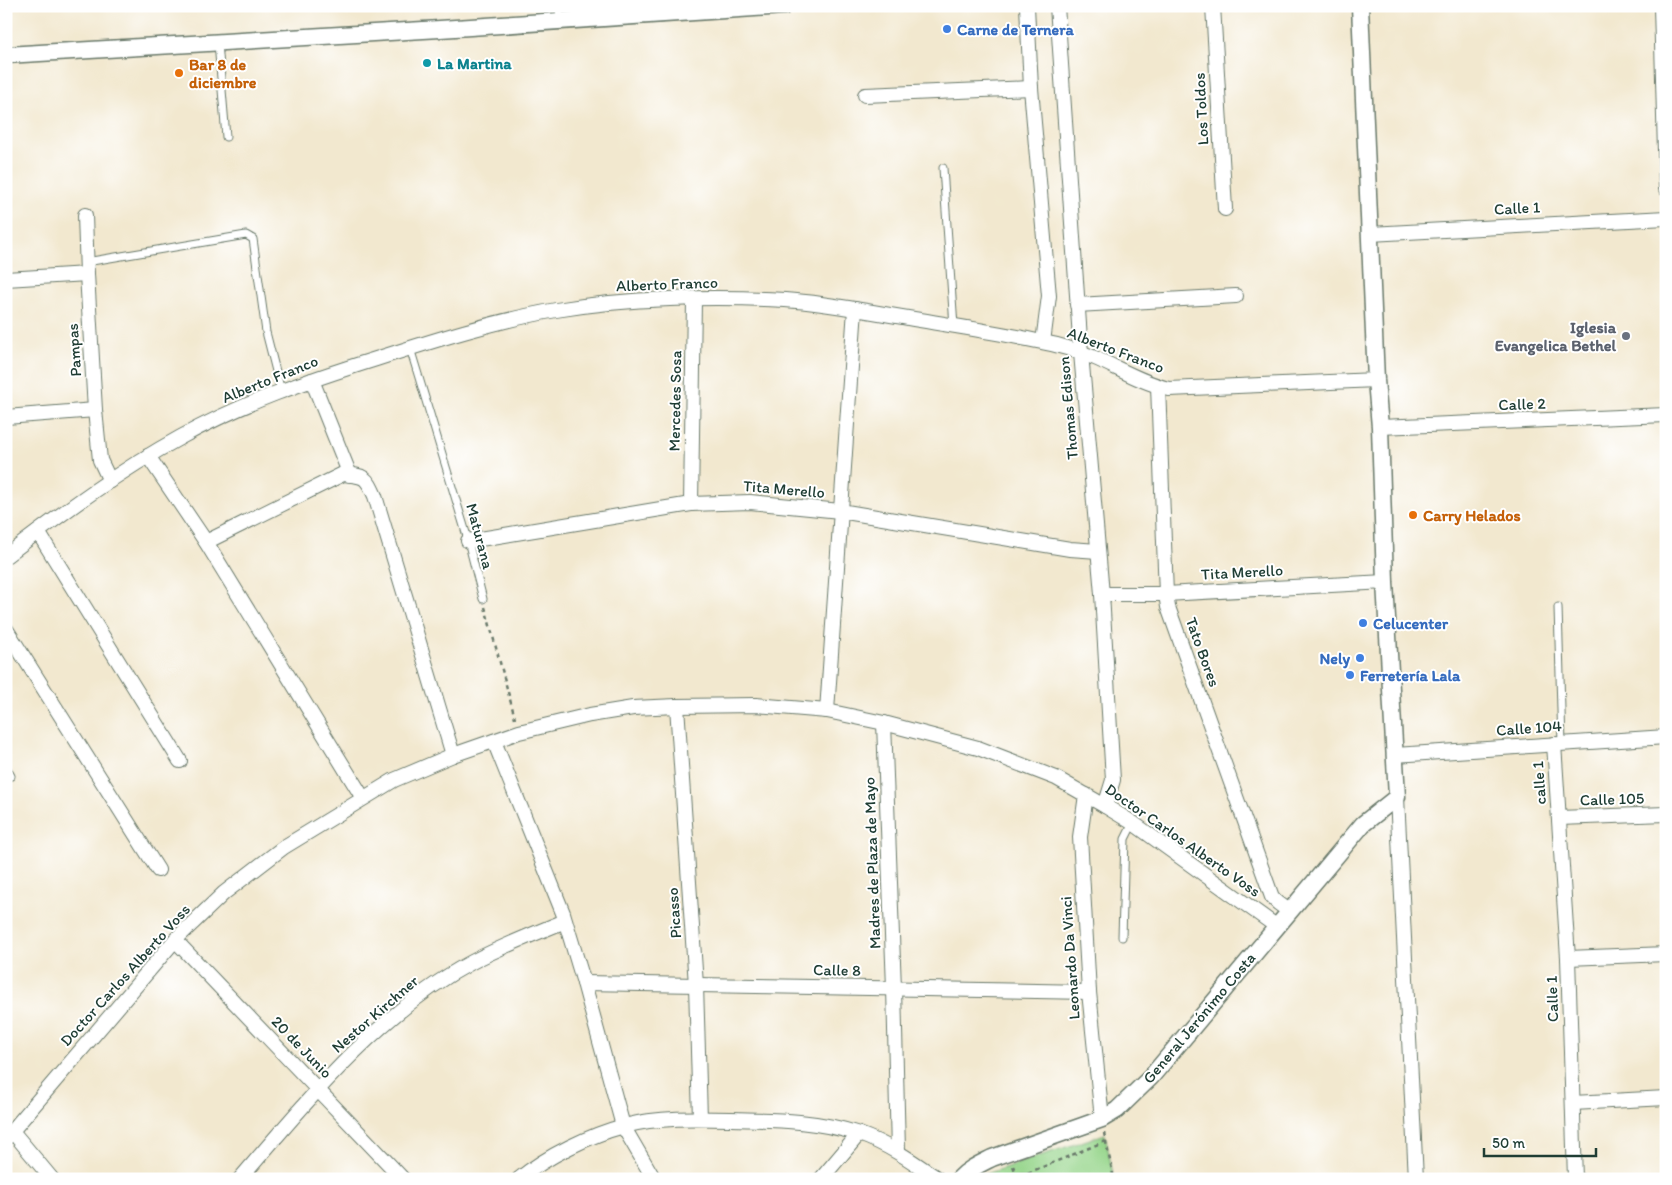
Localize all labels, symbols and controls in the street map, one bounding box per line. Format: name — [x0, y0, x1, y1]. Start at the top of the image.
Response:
place label: Carne de Ternera — [957, 20, 1075, 39]
marker: Carne de Ternera — [941, 23, 953, 35]
place label: La Martina — [437, 54, 512, 73]
place label: Bar 8 de diciembre — [189, 55, 257, 92]
marker: La Martina — [421, 57, 433, 69]
marker: Bar 8 de diciembre — [173, 67, 185, 79]
street label: Los Toldos — [1190, 72, 1212, 146]
street label: Calle 1 — [1493, 197, 1541, 219]
street label: Alberto Franco — [616, 273, 718, 295]
place label: Iglesia Evangelica Bethel — [1495, 318, 1617, 356]
street label: Pampas — [63, 323, 85, 377]
street label: Alberto Franco — [1065, 323, 1167, 377]
marker: Iglesia Evangelica Bethel — [1620, 330, 1632, 342]
street label: Mercedes Sosa — [665, 350, 685, 452]
street label: Alberto Franco — [219, 351, 321, 407]
street label: Thomas Edison — [1054, 356, 1082, 460]
street label: Calle 2 — [1498, 394, 1547, 414]
street label: Tita Merello — [742, 476, 826, 502]
street label: Maturana — [462, 501, 498, 572]
place label: Carry Helados — [1423, 506, 1521, 526]
marker: Carry Helados — [1407, 509, 1419, 521]
street label: Tita Merello — [1201, 560, 1283, 584]
place label: Celucenter — [1373, 614, 1449, 633]
street label: Tato Bores — [1182, 615, 1224, 689]
marker: Celucenter — [1357, 617, 1369, 629]
place label: Nely — [1320, 649, 1350, 669]
marker: Nely — [1354, 652, 1366, 664]
place label: Ferretería Lala — [1360, 666, 1461, 685]
marker: Ferretería Lala — [1344, 669, 1356, 681]
street label: Calle 104 — [1496, 716, 1563, 740]
street label: calle 1 — [1528, 760, 1550, 805]
street label: Madres de Plaza de Mayo — [860, 777, 884, 949]
street label: Doctor Carlos Alberto Voss — [1102, 779, 1264, 901]
street label: Calle 105 — [1579, 788, 1645, 810]
street label: Picasso — [663, 887, 685, 939]
street label: Leonardo Da Vinci — [1056, 896, 1084, 1020]
street label: Doctor Carlos Alberto Voss — [56, 900, 194, 1050]
street label: General Jerónimo Costa — [1139, 949, 1259, 1087]
street label: Calle 8 — [813, 960, 861, 980]
street label: Nestor Kirchner — [328, 971, 422, 1057]
street label: Calle 1 — [1542, 975, 1562, 1022]
street label: 20 de Junio — [268, 1012, 336, 1082]
scale bar — [1484, 1125, 1597, 1157]
text: 50 m — [1492, 1134, 1525, 1152]

